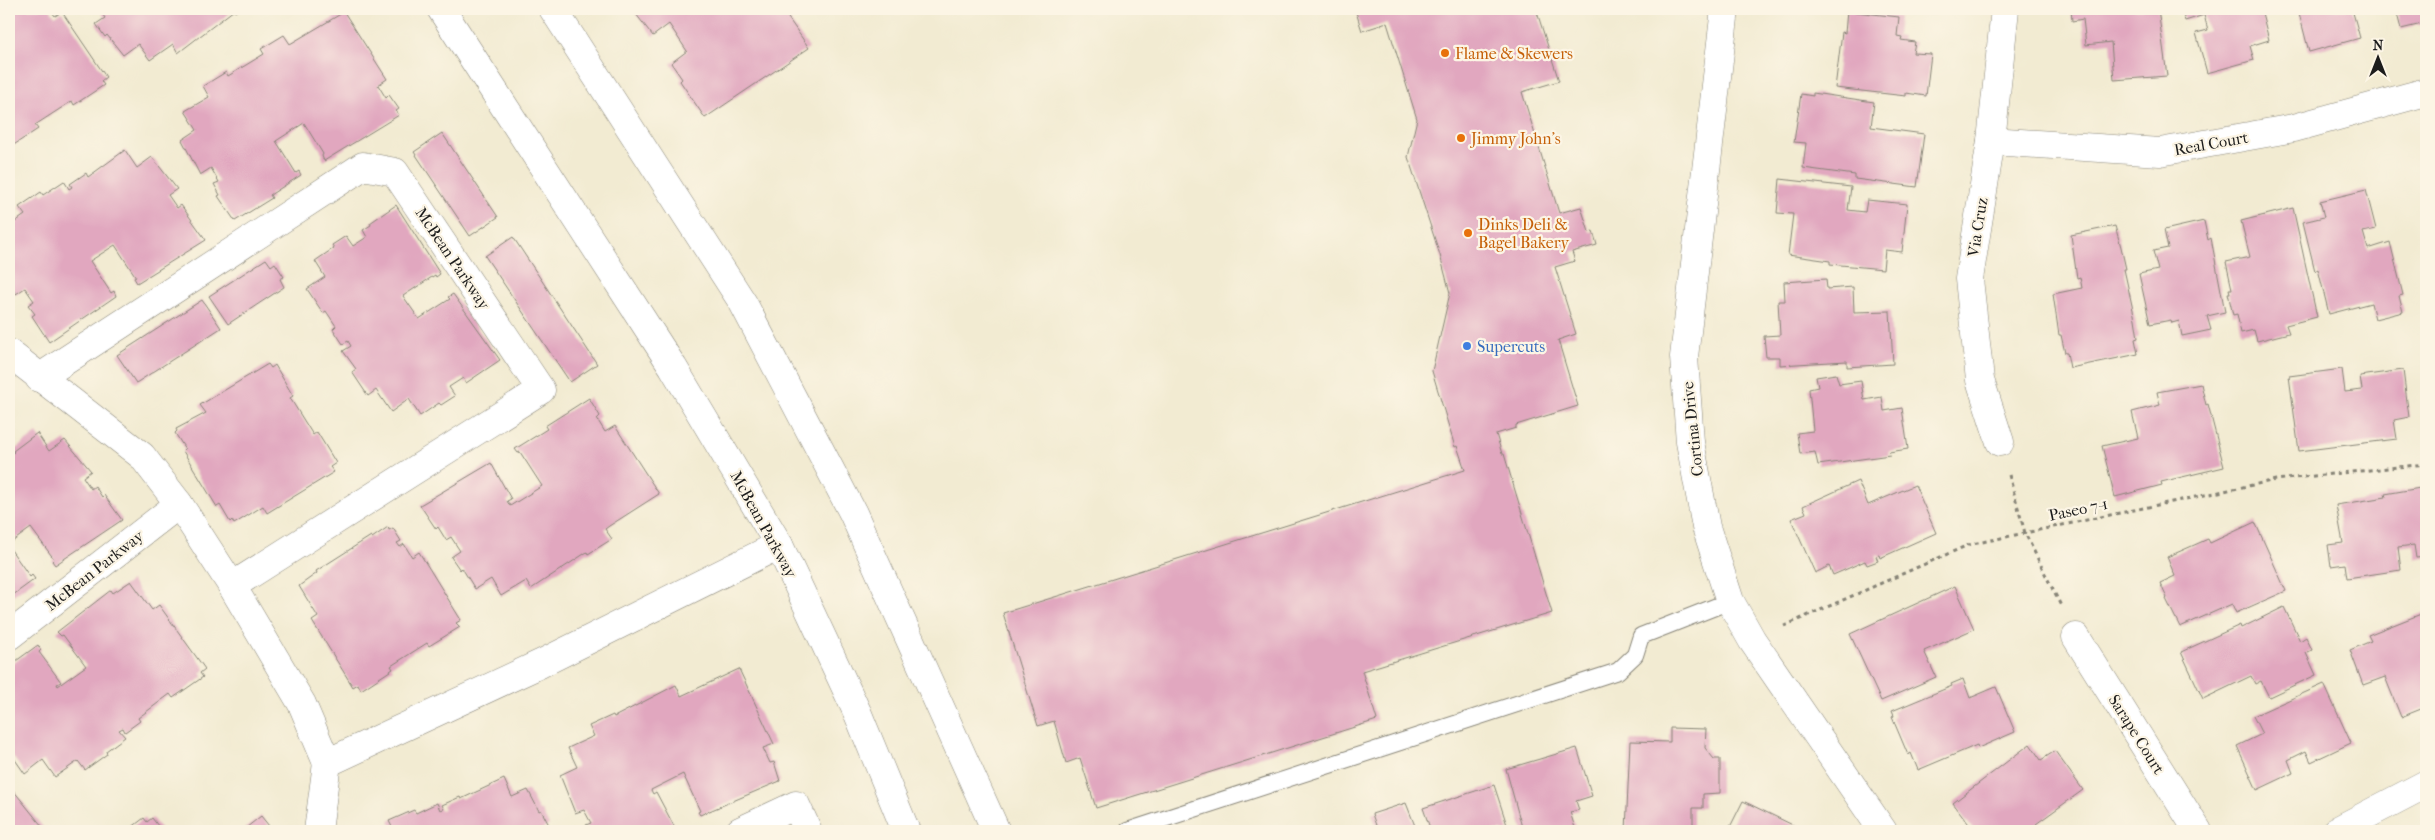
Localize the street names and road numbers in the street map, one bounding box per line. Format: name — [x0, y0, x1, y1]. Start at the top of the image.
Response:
street label: Real Court — [2173, 128, 2250, 159]
street label: Via Cruz — [1963, 196, 1992, 259]
street label: McBean Parkway — [411, 204, 494, 313]
street label: Cortina Drive — [1678, 380, 1707, 477]
street label: McBean Parkway — [726, 468, 801, 581]
street label: Paseo 7-1 — [2047, 494, 2109, 525]
street label: McBean Parkway — [42, 526, 147, 615]
street label: Sarape Court — [2105, 691, 2169, 778]

